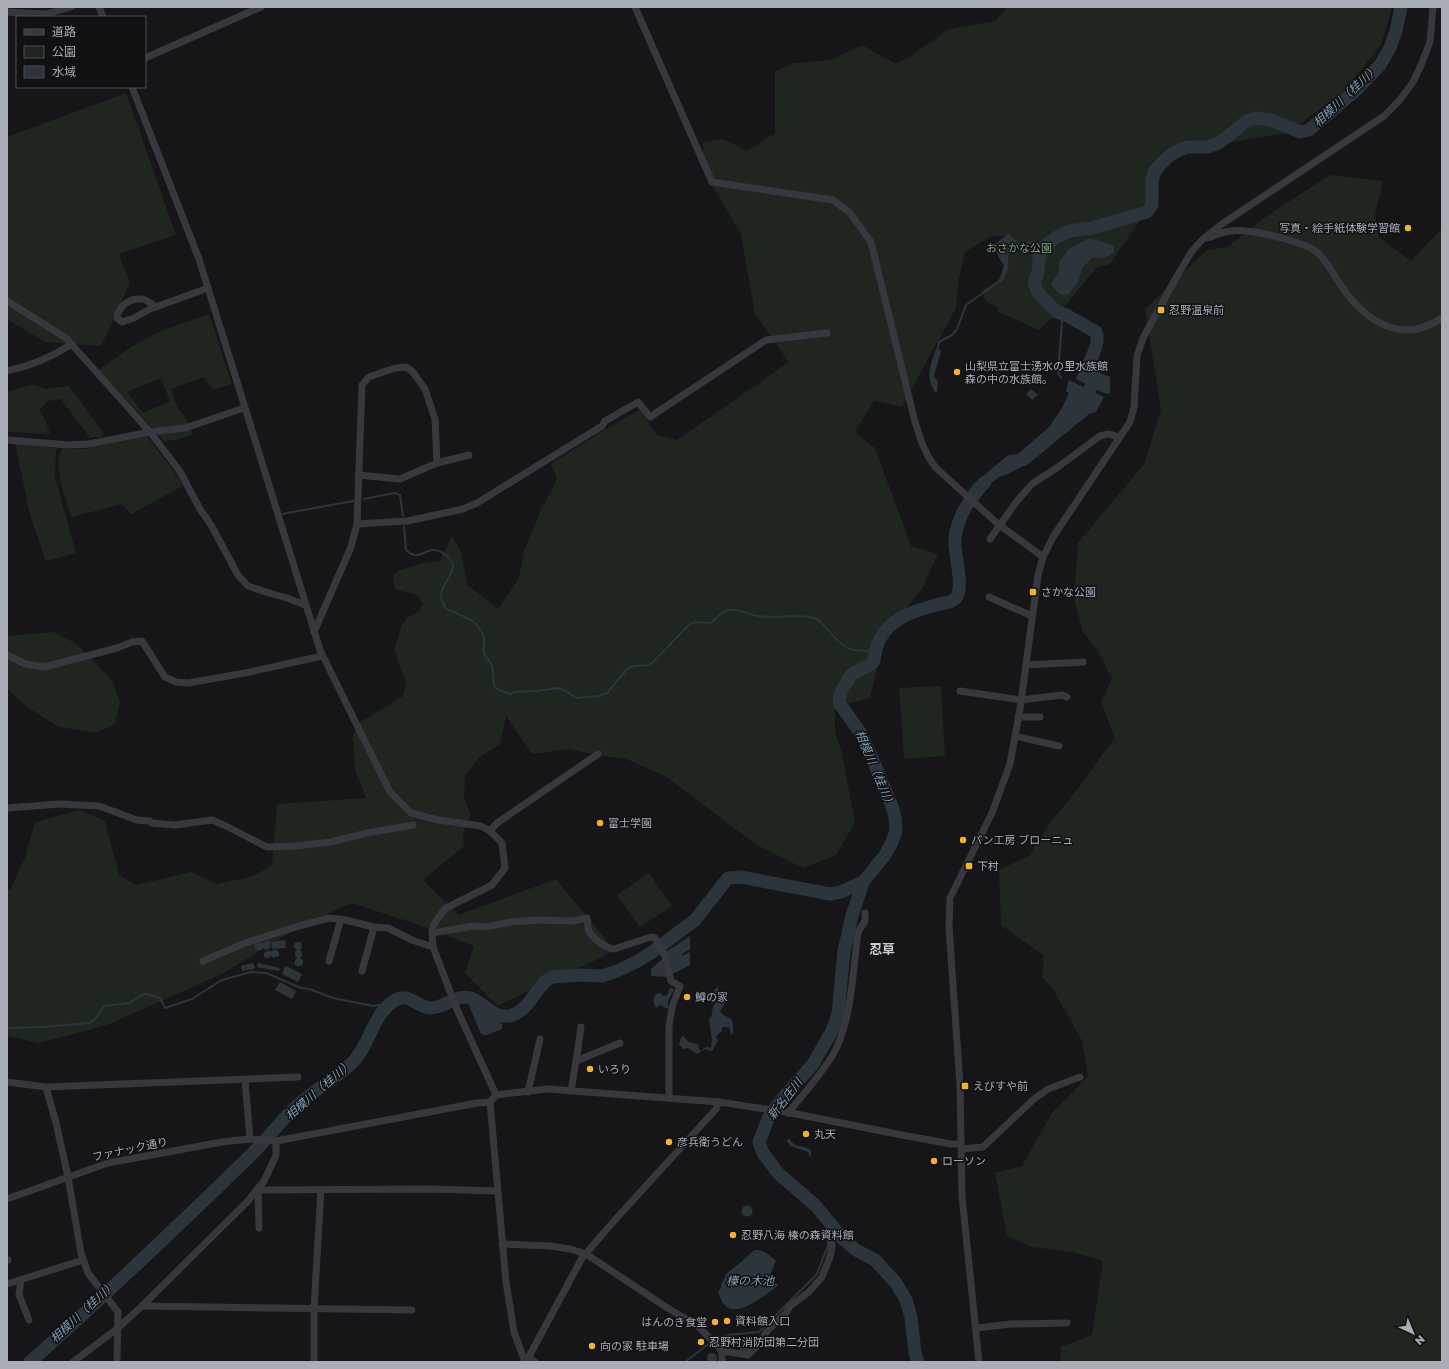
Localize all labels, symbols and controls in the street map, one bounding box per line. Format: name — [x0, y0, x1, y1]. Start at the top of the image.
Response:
legend — [16, 16, 146, 88]
text: 道路 — [52, 24, 76, 39]
text: 公園 — [52, 44, 76, 59]
water label: 相模川（桂川） — [1310, 61, 1381, 130]
text: 水域 — [52, 64, 76, 79]
place label: 写真・絵手紙体験学習館 — [1279, 221, 1400, 234]
marker: 写真・絵手紙体験学習館 — [1403, 223, 1413, 233]
park label: おさかな公園 — [986, 241, 1052, 254]
place label: 忍野温泉前 — [1169, 303, 1224, 316]
marker: 忍野温泉前 — [1156, 305, 1166, 315]
place label: 山梨県立富士湧水の里水族館 森の中の水族館。 — [965, 359, 1108, 385]
marker: 山梨県立富士湧水の里水族館 森の中の水族館。 — [952, 367, 962, 377]
place label: さかな公園 — [1041, 585, 1096, 598]
marker: さかな公園 — [1028, 587, 1038, 597]
water label: 相模川（桂川） — [852, 727, 899, 810]
place label: 富士学園 — [608, 816, 652, 829]
marker: 富士学園 — [595, 818, 605, 828]
place label: パン工房 ブローニュ — [971, 833, 1073, 846]
marker: パン工房 ブローニュ — [958, 835, 968, 845]
place label: 下村 — [977, 859, 999, 872]
marker: 下村 — [964, 861, 974, 871]
district label: 忍草 — [869, 941, 895, 957]
place label: 鱒の家 — [695, 990, 728, 1003]
marker: 鱒の家 — [682, 992, 692, 1002]
water label: 相模川（桂川） — [282, 1056, 355, 1123]
place label: いろり — [598, 1062, 631, 1075]
marker: いろり — [585, 1064, 595, 1074]
water label: 新名庄川 — [764, 1074, 807, 1122]
place label: えびすや前 — [973, 1079, 1028, 1092]
marker: えびすや前 — [960, 1081, 970, 1091]
place label: 丸天 — [814, 1127, 836, 1140]
marker: 丸天 — [801, 1129, 811, 1139]
street label: ファナック通り — [91, 1134, 169, 1163]
place label: 彦兵衛うどん — [677, 1135, 743, 1148]
marker: 彦兵衛うどん — [664, 1137, 674, 1147]
place label: ローソン — [942, 1154, 986, 1167]
marker: ローソン — [929, 1156, 939, 1166]
place label: 忍野八海 榛の森資料館 — [741, 1228, 854, 1241]
marker: 忍野八海 榛の森資料館 — [728, 1230, 738, 1240]
water label: 榛の木池 — [726, 1273, 775, 1288]
water label: 相模川（桂川） — [47, 1277, 118, 1346]
north arrow — [1393, 1313, 1433, 1353]
place label: 資料館入口 — [735, 1314, 790, 1327]
place label: はんのき食堂 — [641, 1315, 707, 1328]
marker: 資料館入口 — [722, 1316, 732, 1326]
marker: はんのき食堂 — [710, 1317, 720, 1327]
text: N — [1413, 1333, 1428, 1348]
place label: 忍野村消防団第二分団 — [709, 1335, 819, 1348]
marker: 忍野村消防団第二分団 — [696, 1337, 706, 1347]
place label: 向の家 駐車場 — [600, 1339, 669, 1352]
marker: 向の家 駐車場 — [587, 1341, 597, 1351]

